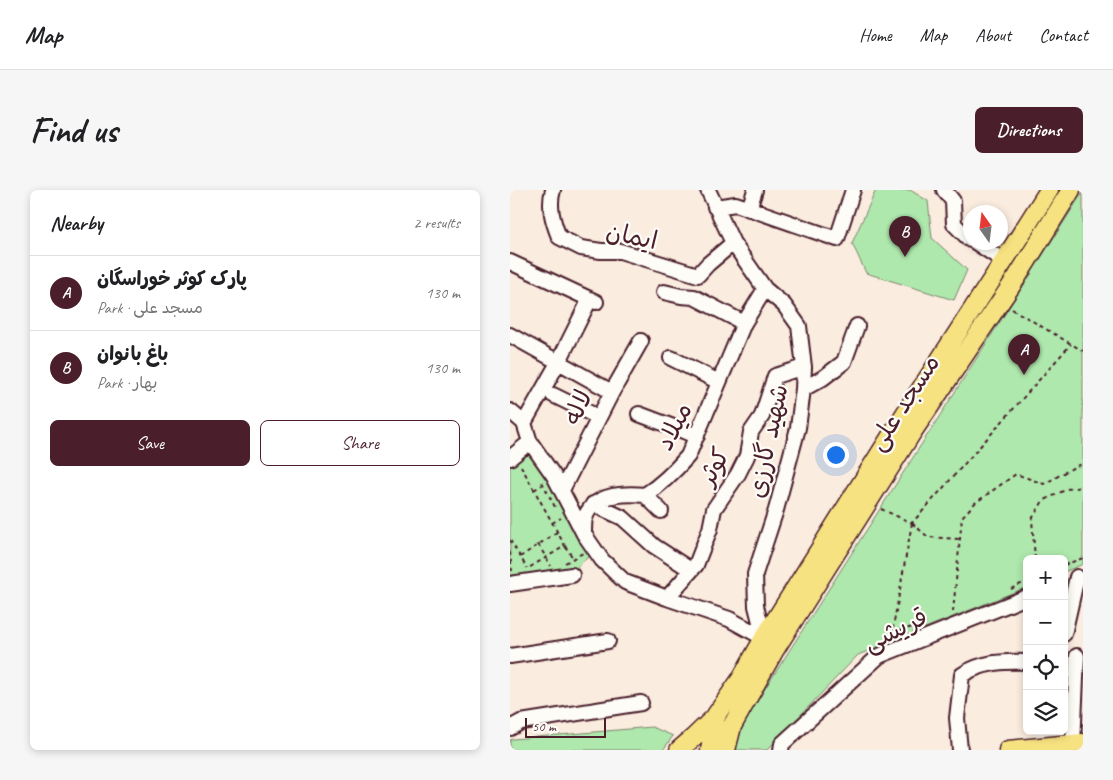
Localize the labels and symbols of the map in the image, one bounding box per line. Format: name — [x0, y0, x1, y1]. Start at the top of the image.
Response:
north arrow — [963, 205, 1008, 250]
street label: ایمان — [603, 215, 660, 257]
pin: B — [889, 216, 921, 257]
pin: A — [1008, 334, 1040, 375]
street label: مسجد علی — [861, 348, 947, 457]
street label: شهید گارزی — [740, 381, 796, 501]
street label: لاله — [556, 385, 600, 430]
street label: میلاد — [648, 397, 699, 456]
street label: کوثر — [690, 442, 737, 493]
your location — [823, 442, 849, 468]
street label: قریشی — [858, 601, 933, 659]
scale bar — [525, 715, 606, 738]

